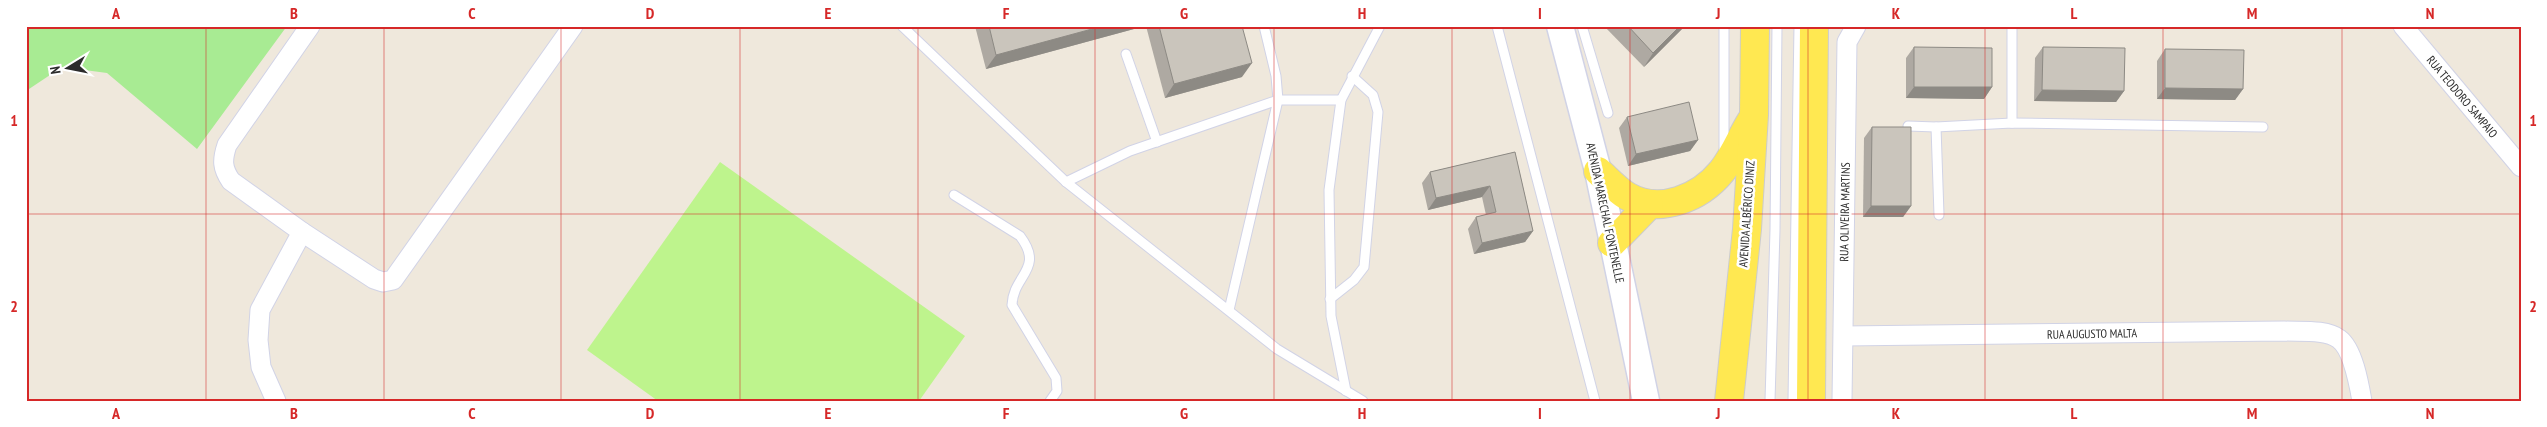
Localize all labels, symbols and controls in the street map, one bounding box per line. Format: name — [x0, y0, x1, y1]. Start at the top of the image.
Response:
text: A — [111, 3, 121, 23]
text: B — [290, 3, 298, 23]
text: C — [468, 3, 476, 23]
text: D — [646, 3, 655, 23]
text: E — [825, 3, 832, 23]
text: F — [1003, 3, 1010, 23]
text: G — [1180, 3, 1188, 23]
text: H — [1358, 3, 1366, 23]
text: I — [1538, 3, 1542, 23]
text: J — [1715, 3, 1720, 23]
text: K — [1892, 3, 1901, 23]
text: L — [2071, 3, 2078, 23]
text: M — [2247, 3, 2257, 23]
text: N — [2426, 3, 2434, 23]
north arrow — [42, 42, 92, 92]
street label: RUA TEODORO SAMPAIO — [2424, 53, 2501, 141]
text: N — [46, 65, 65, 76]
text: 1 — [10, 110, 18, 130]
text: 1 — [2529, 110, 2537, 130]
street label: AVENIDA MARECHAL FONTENELLE — [1583, 141, 1628, 284]
street label: AVENIDA ALBÉRICO DINIZ — [1735, 160, 1758, 268]
street label: RUA OLIVEIRA MARTINS — [1836, 162, 1853, 262]
text: 2 — [10, 296, 18, 316]
text: 2 — [2529, 296, 2537, 316]
street label: RUA AUGUSTO MALTA — [2047, 325, 2138, 342]
text: A — [111, 403, 121, 423]
text: B — [290, 403, 298, 423]
text: C — [468, 403, 476, 423]
text: D — [646, 403, 655, 423]
text: E — [825, 403, 832, 423]
text: F — [1003, 403, 1010, 423]
text: G — [1180, 403, 1188, 423]
text: H — [1358, 403, 1366, 423]
text: I — [1538, 403, 1542, 423]
text: J — [1715, 403, 1720, 423]
text: K — [1892, 403, 1901, 423]
text: L — [2071, 403, 2078, 423]
text: M — [2247, 403, 2257, 423]
text: N — [2426, 403, 2434, 423]

